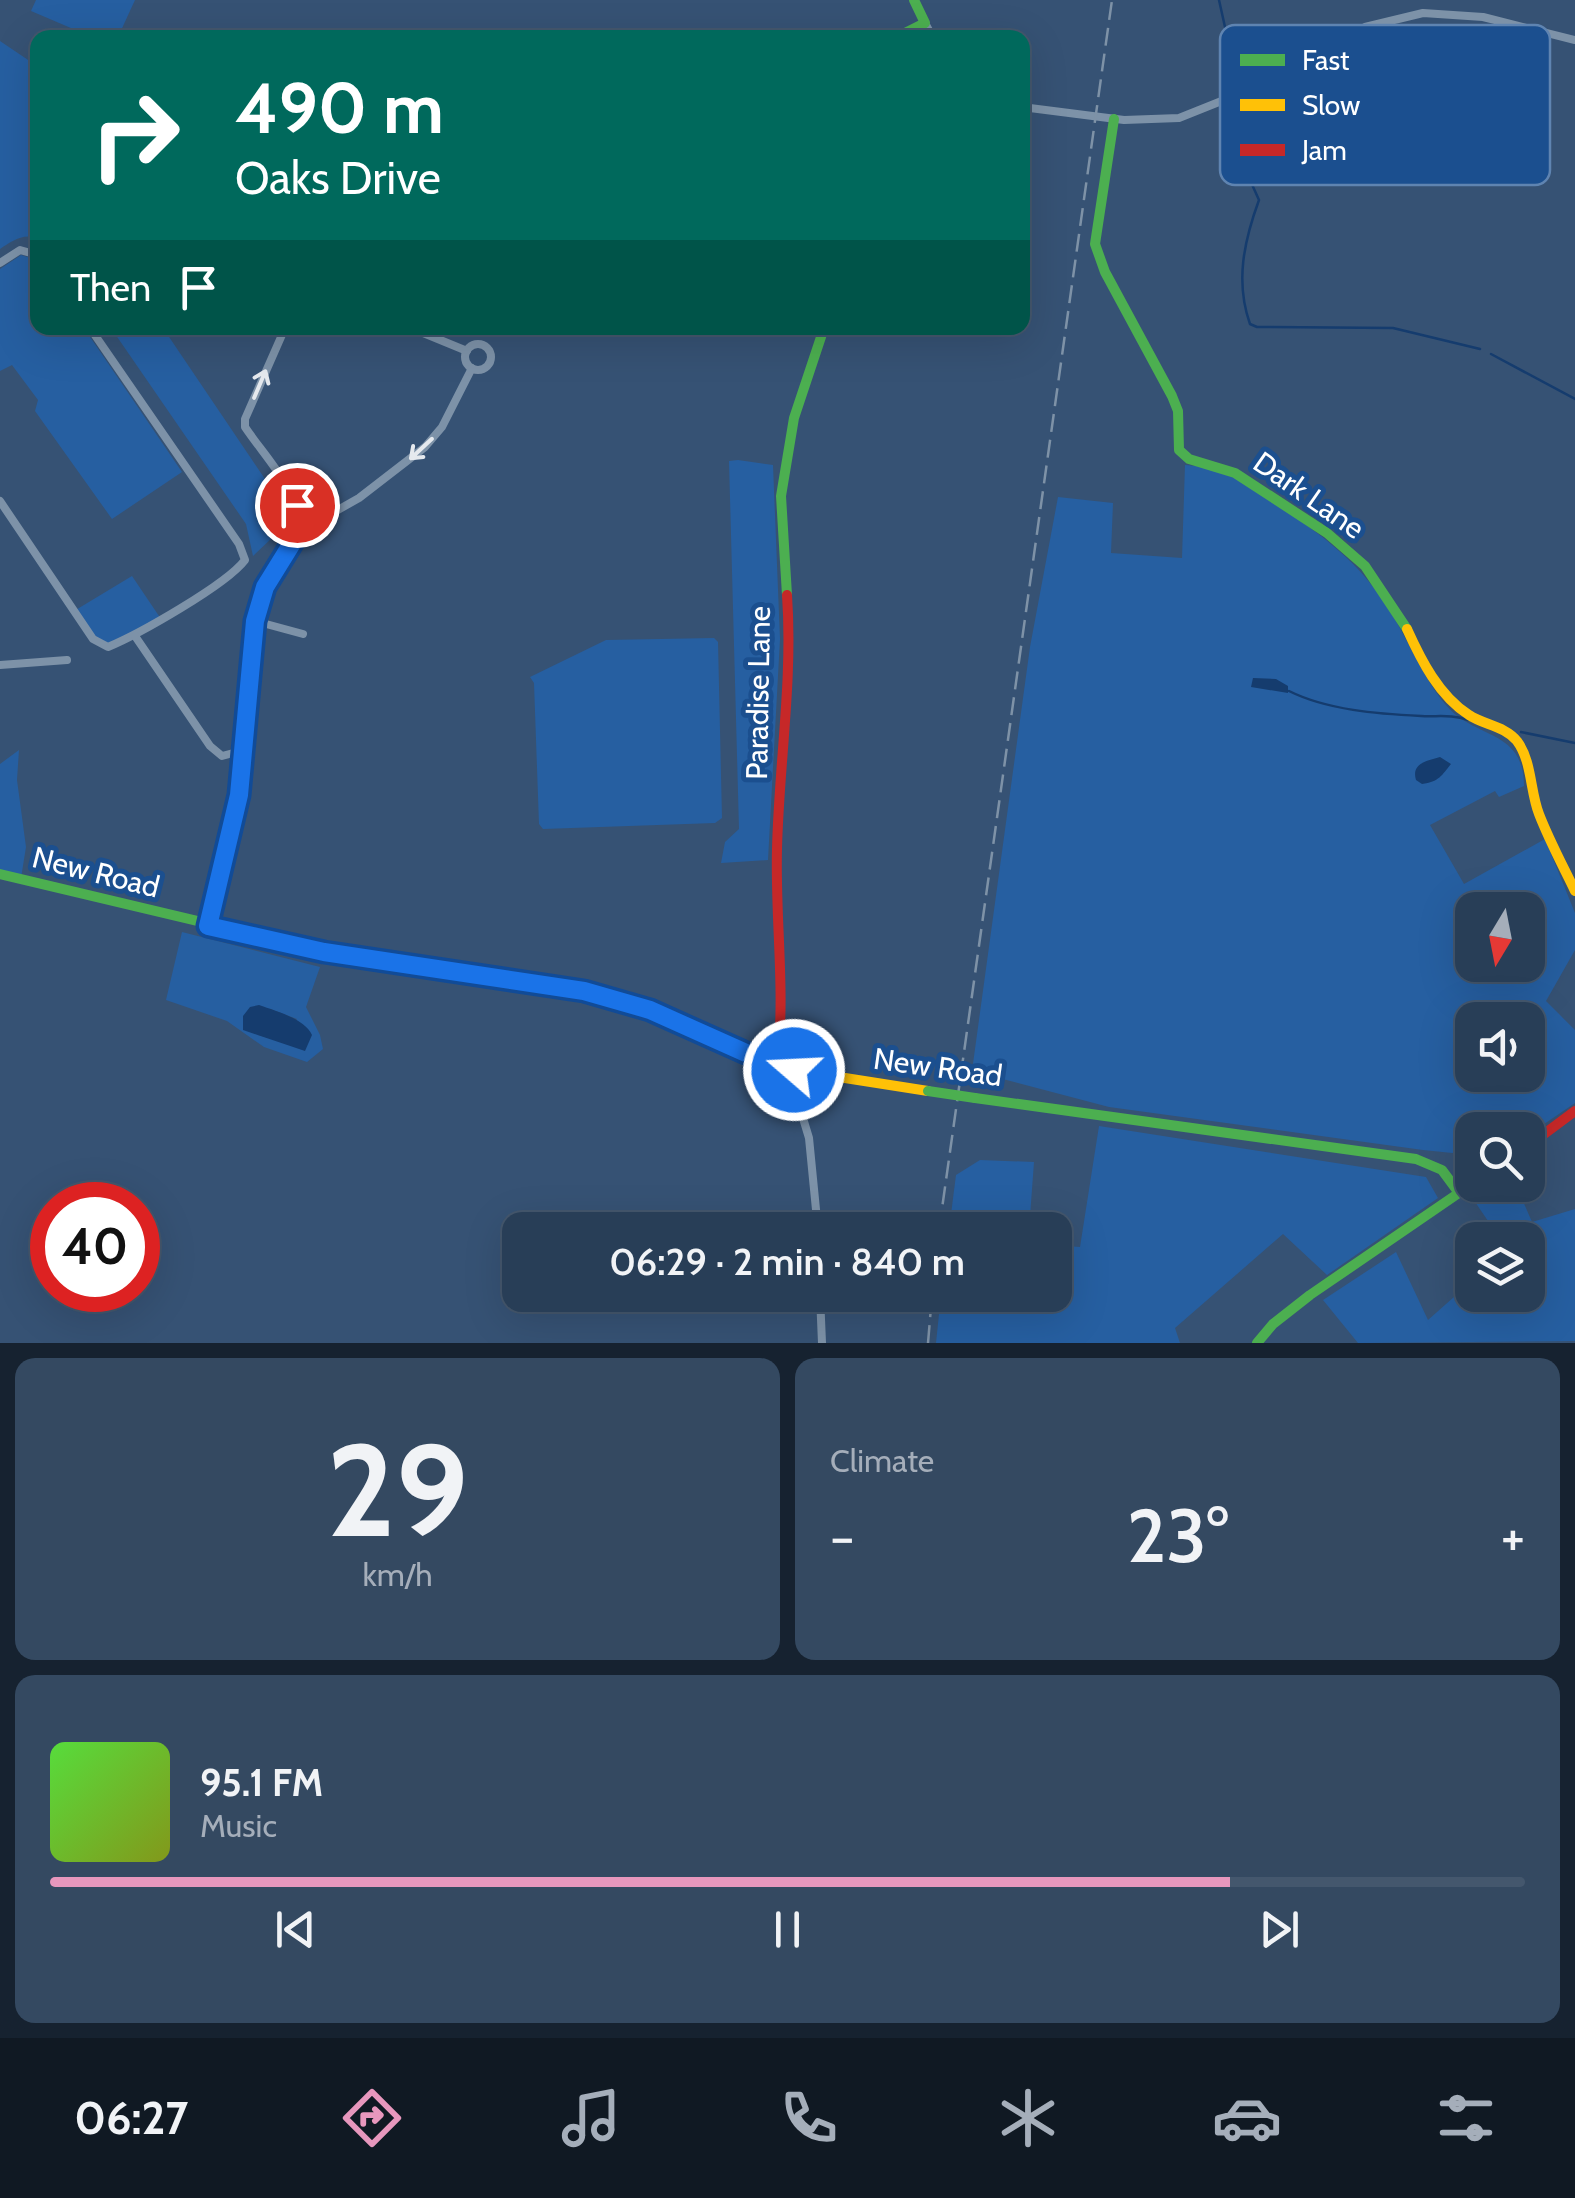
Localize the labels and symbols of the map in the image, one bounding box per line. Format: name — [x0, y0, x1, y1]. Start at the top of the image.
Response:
legend — [1220, 25, 1550, 185]
text: Fast — [1302, 43, 1350, 77]
text: Slow — [1302, 88, 1360, 122]
text: Jam — [1301, 133, 1347, 167]
one-way arrow — [252, 369, 270, 400]
one-way arrow — [409, 437, 433, 461]
street label: Dark Lane — [1246, 443, 1372, 547]
pin — [255, 463, 340, 548]
street label: Paradise Lane — [738, 606, 778, 780]
street label: New Road — [29, 838, 163, 906]
north arrow — [1455, 892, 1545, 982]
position arrow — [742, 1018, 846, 1122]
street label: New Road — [871, 1040, 1005, 1094]
speed limit sign: 40 — [30, 1182, 160, 1312]

